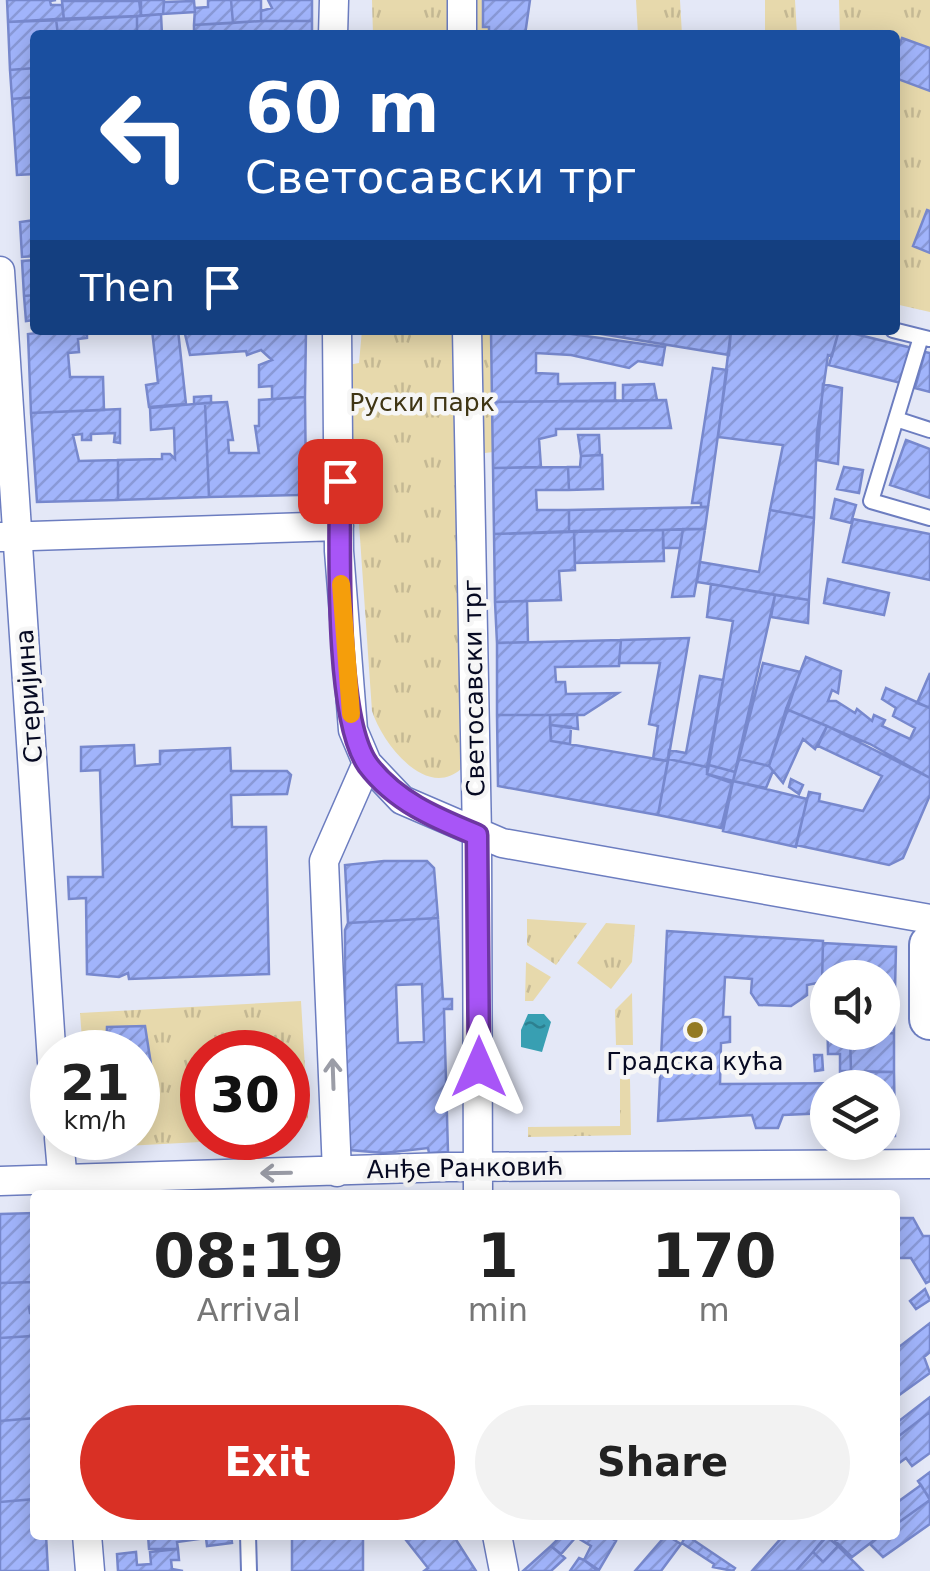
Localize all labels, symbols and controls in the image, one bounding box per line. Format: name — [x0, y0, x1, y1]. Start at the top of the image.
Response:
text: 60 m — [245, 67, 440, 149]
icon: left — [80, 70, 210, 200]
text: Светосавски трг — [245, 151, 637, 204]
icon: arrive — [195, 260, 250, 315]
text: Then — [80, 266, 175, 310]
park label: Руски парк — [349, 388, 495, 417]
pin — [298, 439, 383, 524]
icon: arrive — [313, 454, 368, 509]
street label: Светосавски трг — [458, 579, 490, 797]
street label: Стеријина — [10, 628, 48, 764]
map controls — [810, 960, 900, 1160]
button: sound — [810, 960, 900, 1050]
position arrow — [427, 1015, 531, 1119]
marker: Градска кућа — [684, 1019, 706, 1041]
speed limit sign: 30 — [180, 1030, 310, 1160]
place label: Градска кућа — [606, 1047, 784, 1076]
text: 21 — [60, 1054, 130, 1112]
one-way arrow — [323, 1059, 342, 1091]
button: layers — [810, 1070, 900, 1160]
text: km/h — [63, 1106, 127, 1135]
street label: Анђе Ранковић — [366, 1152, 564, 1184]
one-way arrow — [261, 1164, 293, 1183]
text: 08:19 — [153, 1221, 344, 1291]
text: 1 — [477, 1221, 519, 1291]
text: 170 — [651, 1221, 777, 1291]
text: Arrival — [197, 1291, 301, 1329]
text: min — [468, 1291, 528, 1329]
text: m — [698, 1291, 730, 1329]
button: Exit — [80, 1405, 455, 1520]
button: Share — [475, 1405, 850, 1520]

